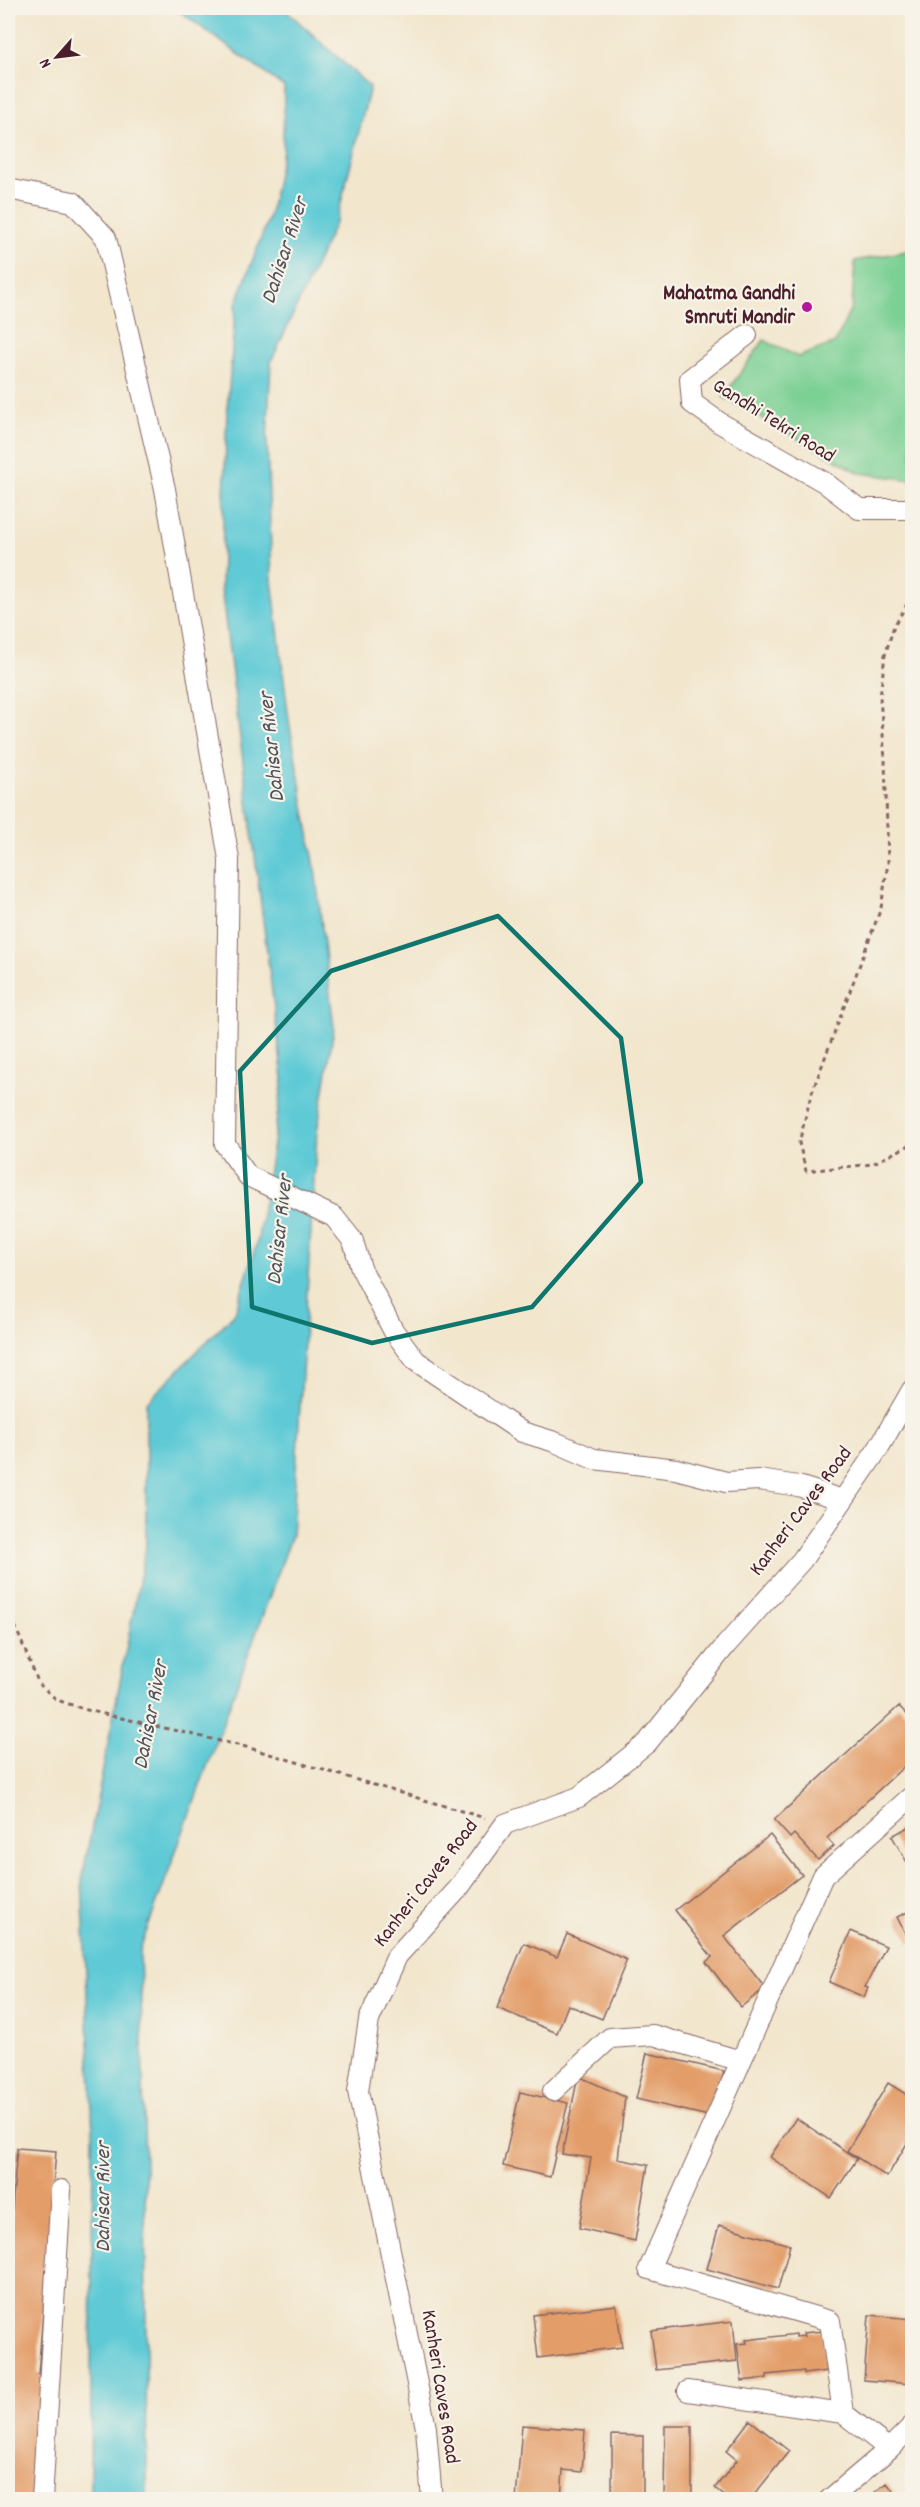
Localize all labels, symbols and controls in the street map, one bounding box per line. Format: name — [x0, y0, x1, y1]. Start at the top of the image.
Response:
north arrow — [27, 27, 87, 87]
text: N — [34, 54, 58, 72]
water label: Dahisar River — [254, 191, 319, 308]
place label: Mahatma Gandhi Smruti Mandir — [663, 280, 796, 334]
marker: Mahatma Gandhi Smruti Mandir — [800, 300, 814, 314]
street label: Gandhi Tekri Road — [706, 372, 840, 472]
water label: Dahisar River — [252, 688, 294, 803]
water label: Dahisar River — [260, 1171, 302, 1286]
street label: Kanheri Caves Road — [743, 1441, 861, 1583]
water label: Dahisar River — [126, 1655, 178, 1772]
street label: Kanheri Caves Road — [367, 1813, 487, 1955]
water label: Dahisar River — [89, 2139, 120, 2252]
street label: Kanheri Caves Road — [412, 2308, 466, 2466]

